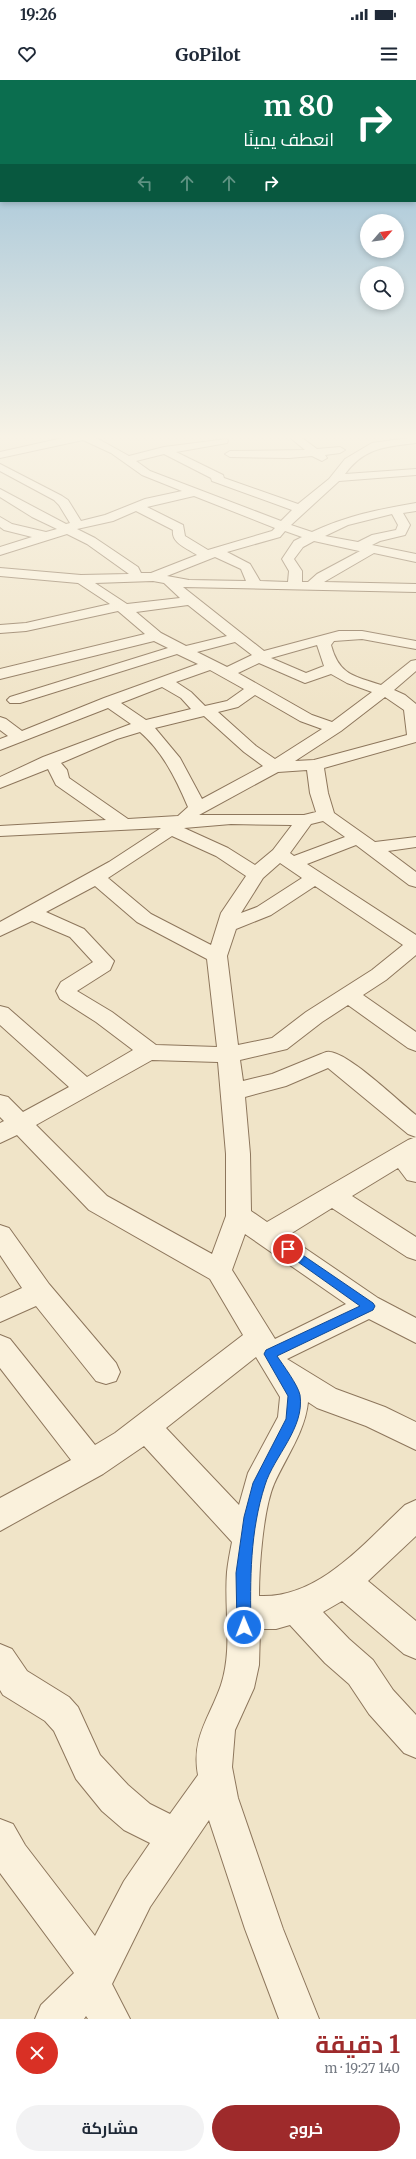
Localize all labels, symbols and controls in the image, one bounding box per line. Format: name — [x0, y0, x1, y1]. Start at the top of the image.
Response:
text: 19:26 — [20, 5, 57, 24]
icon: heart — [16, 43, 38, 65]
text: GoPilot — [175, 43, 241, 66]
icon: menu — [378, 43, 400, 65]
text: 80 m — [263, 88, 334, 124]
icon: right — [348, 96, 400, 148]
text: انعطف يمينًا — [243, 128, 334, 151]
icon: left — [134, 172, 156, 194]
icon: ahead — [176, 172, 198, 194]
icon: ahead — [218, 172, 240, 194]
icon: right — [260, 172, 282, 194]
north arrow — [360, 214, 404, 258]
map controls — [360, 214, 404, 310]
button: search — [360, 266, 404, 310]
pin — [271, 1232, 305, 1266]
icon: arrive — [277, 1238, 299, 1260]
position arrow — [223, 1606, 265, 1648]
text: 1 دقيقة — [315, 2029, 400, 2060]
button: close — [16, 2032, 58, 2074]
text: 140 m · 19:27 — [324, 2060, 400, 2077]
button: مشاركة — [16, 2105, 204, 2151]
button: خروج — [212, 2105, 400, 2151]

